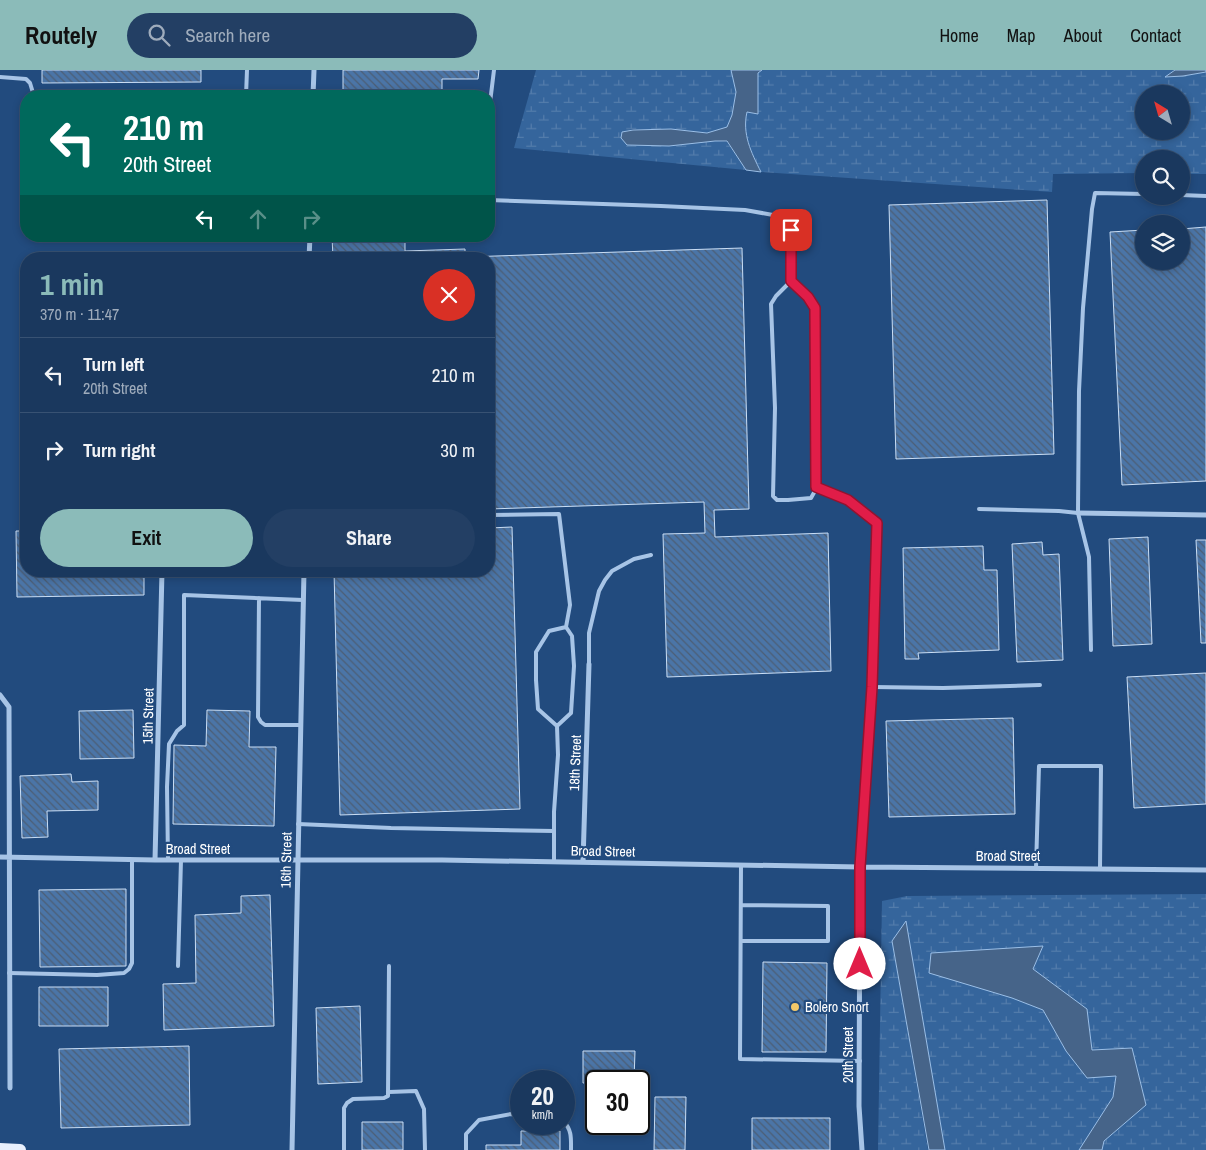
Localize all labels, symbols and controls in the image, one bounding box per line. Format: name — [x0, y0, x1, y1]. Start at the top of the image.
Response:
search box — [127, 13, 477, 58]
text: Routely — [25, 19, 97, 51]
icon: search — [145, 21, 173, 49]
text: Search here — [185, 22, 270, 48]
text: Home — [939, 23, 979, 48]
text: Map — [1007, 23, 1036, 48]
text: About — [1064, 23, 1102, 48]
text: Contact — [1130, 23, 1181, 48]
north arrow — [1135, 85, 1190, 140]
map controls — [1135, 85, 1190, 270]
text: 210 m — [123, 104, 204, 151]
icon: left — [40, 110, 105, 175]
text: 20th Street — [123, 149, 211, 179]
button: search — [1135, 150, 1190, 205]
icon: left — [191, 205, 219, 233]
icon: ahead — [244, 205, 272, 233]
icon: right — [297, 205, 325, 233]
pin — [770, 209, 812, 251]
button: layers — [1135, 215, 1190, 270]
icon: arrive — [777, 216, 805, 244]
text: 1 min — [40, 264, 104, 304]
button: close — [423, 269, 475, 321]
text: 370 m · 11:47 — [40, 303, 119, 325]
text: Turn left — [83, 351, 144, 377]
icon: left — [40, 361, 68, 389]
text: 210 m — [432, 362, 475, 388]
text: 20th Street — [83, 377, 147, 399]
icon: right — [40, 436, 68, 464]
text: Turn right — [83, 437, 155, 463]
text: 30 m — [440, 437, 475, 463]
button: Exit — [40, 509, 253, 567]
button: Share — [263, 509, 475, 567]
street label: 15th Street — [139, 688, 157, 744]
street label: 18th Street — [565, 735, 585, 791]
street label: 16th Street — [277, 832, 295, 888]
street label: Broad Street — [166, 840, 230, 858]
street label: Broad Street — [571, 841, 635, 861]
street label: Broad Street — [976, 847, 1040, 865]
position arrow — [833, 937, 885, 989]
place label: Bolero Snort — [805, 998, 869, 1016]
marker: Bolero Snort — [789, 1001, 801, 1013]
street label: 20th Street — [839, 1027, 857, 1083]
speed limit sign: 30 — [585, 1070, 650, 1135]
text: 20 — [531, 1079, 554, 1113]
text: km/h — [532, 1107, 553, 1123]

